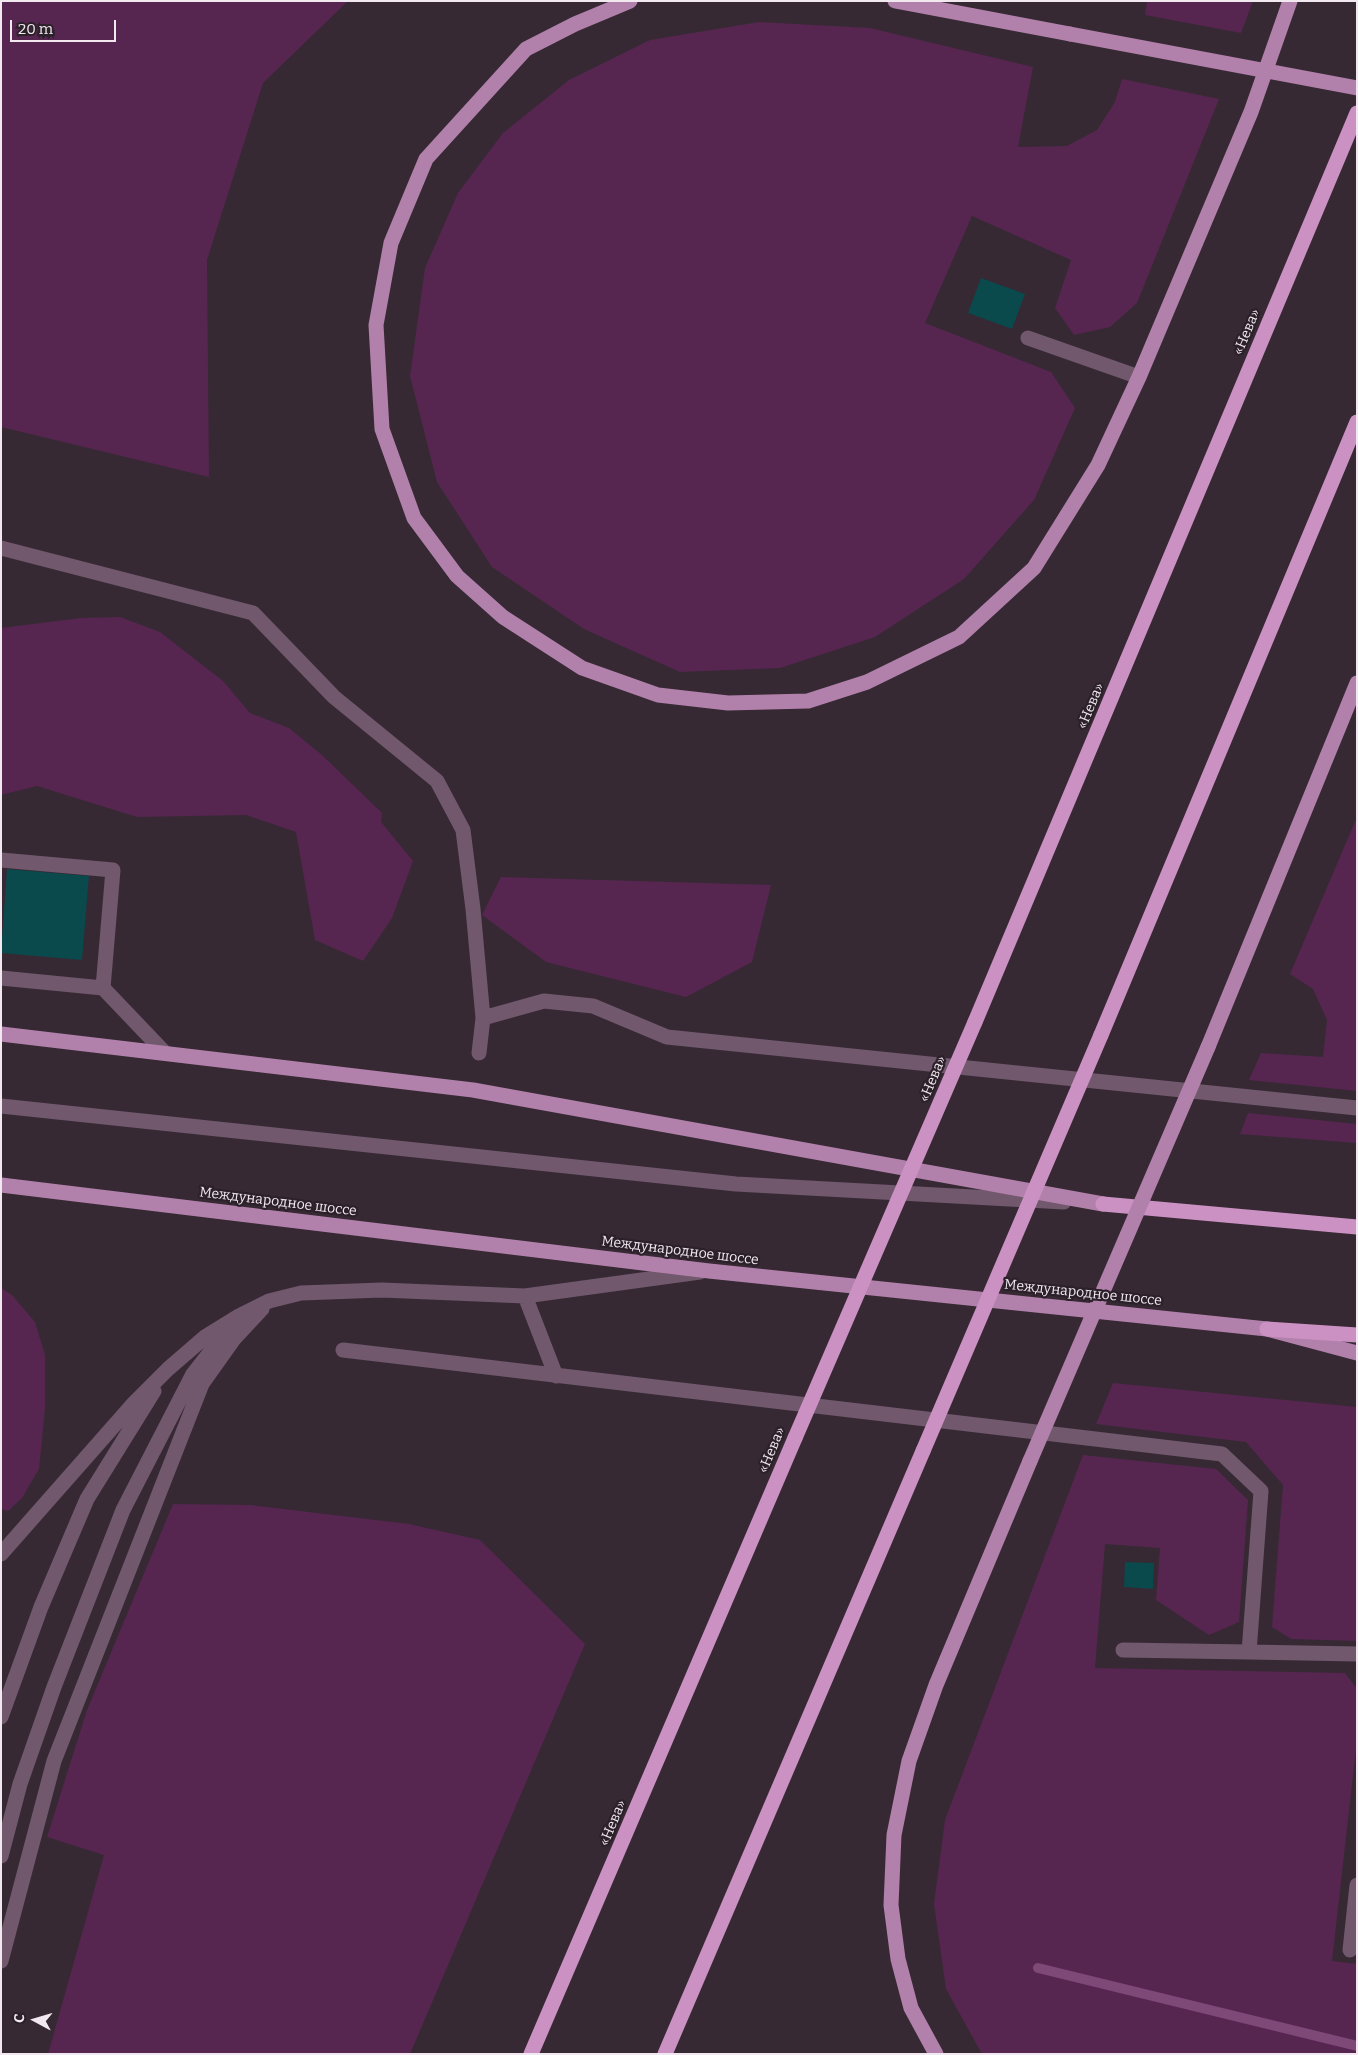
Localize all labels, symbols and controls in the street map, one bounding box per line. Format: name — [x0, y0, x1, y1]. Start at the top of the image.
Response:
scale bar — [12, 10, 119, 42]
text: 20 m — [18, 20, 53, 38]
street label: «Нева» — [1230, 307, 1264, 357]
street label: «Нева» — [1074, 681, 1108, 731]
street label: «Нева» — [916, 1054, 950, 1104]
street label: Международное шоссе — [198, 1184, 358, 1220]
street label: Международное шоссе — [600, 1233, 760, 1269]
street label: Международное шоссе — [1003, 1276, 1163, 1310]
street label: «Нева» — [755, 1425, 789, 1475]
street label: «Нева» — [596, 1798, 630, 1848]
north arrow — [10, 1995, 60, 2045]
text: С — [11, 2013, 29, 2024]

